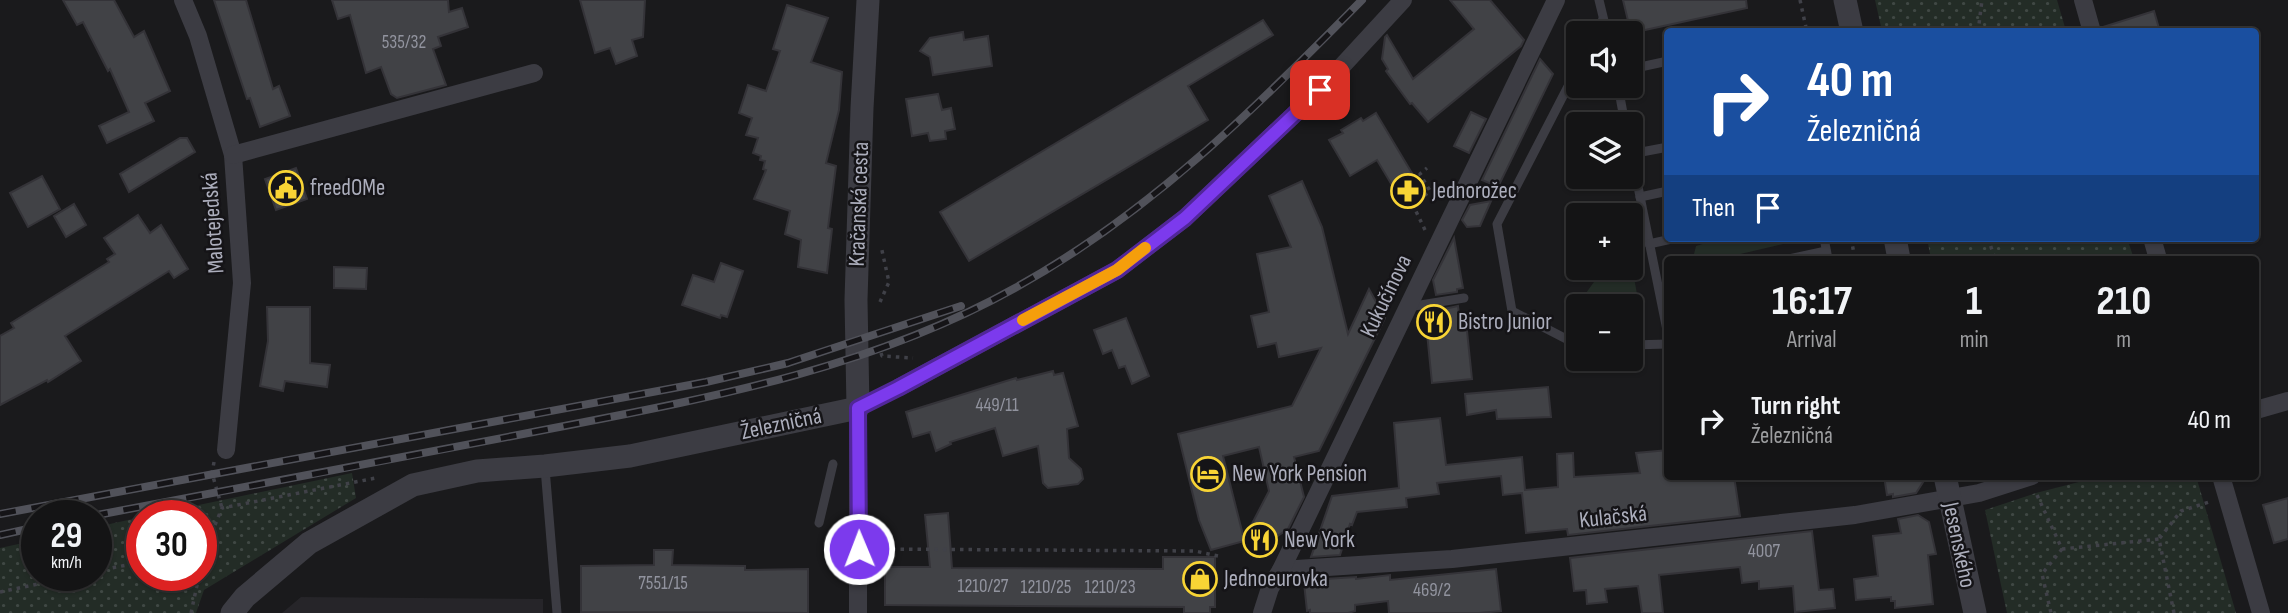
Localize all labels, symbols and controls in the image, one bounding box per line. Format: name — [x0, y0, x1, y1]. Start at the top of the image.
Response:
map controls — [1566, 21, 1643, 371]
button: sound — [1566, 21, 1643, 98]
house number: 535/32 — [382, 31, 426, 54]
text: 40 m — [1807, 52, 1893, 111]
icon: right — [1692, 56, 1783, 147]
pin — [1290, 60, 1350, 120]
icon: arrive — [1301, 71, 1339, 109]
button: layers — [1566, 112, 1643, 189]
text: Železničná — [1807, 112, 1921, 151]
street label: Kračanská cesta — [843, 141, 875, 267]
public building icon: freedOMe — [267, 169, 305, 207]
street label: Malotejedská — [196, 172, 230, 274]
pharmacy icon: Jednorožec — [1389, 172, 1427, 210]
place label: freedOMe — [310, 174, 385, 202]
place label: Jednorožec — [1431, 177, 1517, 205]
icon: arrive — [1749, 189, 1787, 227]
text: Then — [1692, 193, 1735, 224]
button: + — [1566, 203, 1643, 280]
street label: Kukučínova — [1354, 250, 1418, 342]
text: 16:17 — [1772, 276, 1852, 327]
text: 1 — [1966, 276, 1982, 327]
text: 210 — [2096, 276, 2151, 327]
button: − — [1566, 294, 1643, 371]
restaurant icon: Bistro Junior — [1415, 303, 1453, 341]
place label: Bistro Junior — [1458, 308, 1552, 336]
text: Arrival — [1787, 326, 1837, 354]
text: min — [1960, 326, 1989, 354]
text: m — [2116, 326, 2131, 354]
text: Turn right — [1751, 391, 1840, 422]
house number: 449/11 — [975, 394, 1019, 417]
street label: Železničná — [738, 402, 824, 446]
icon: right — [1692, 402, 1730, 440]
text: 40 m — [2188, 405, 2231, 436]
text: Železničná — [1751, 422, 1833, 450]
hotel icon: New York Pension — [1189, 455, 1227, 493]
place label: New York Pension — [1232, 460, 1367, 488]
street label: Jesenského — [1936, 499, 1982, 590]
speed limit sign: 30 — [126, 500, 217, 591]
street label: Kulačská — [1578, 500, 1648, 534]
position arrow — [822, 512, 896, 586]
text: 29 — [51, 515, 82, 558]
restaurant icon: New York — [1241, 521, 1279, 559]
place label: New York — [1284, 526, 1355, 554]
house number: 4007 — [1748, 540, 1781, 563]
text: km/h — [51, 552, 82, 573]
shop icon: Jednoeurovka — [1181, 560, 1219, 598]
place label: Jednoeurovka — [1223, 565, 1328, 593]
house number: 7551/15 — [638, 572, 688, 595]
house number: 1210/27 — [958, 575, 1009, 598]
house number: 1210/25 — [1021, 576, 1071, 599]
house number: 1210/23 — [1084, 576, 1136, 599]
house number: 469/2 — [1413, 579, 1451, 602]

